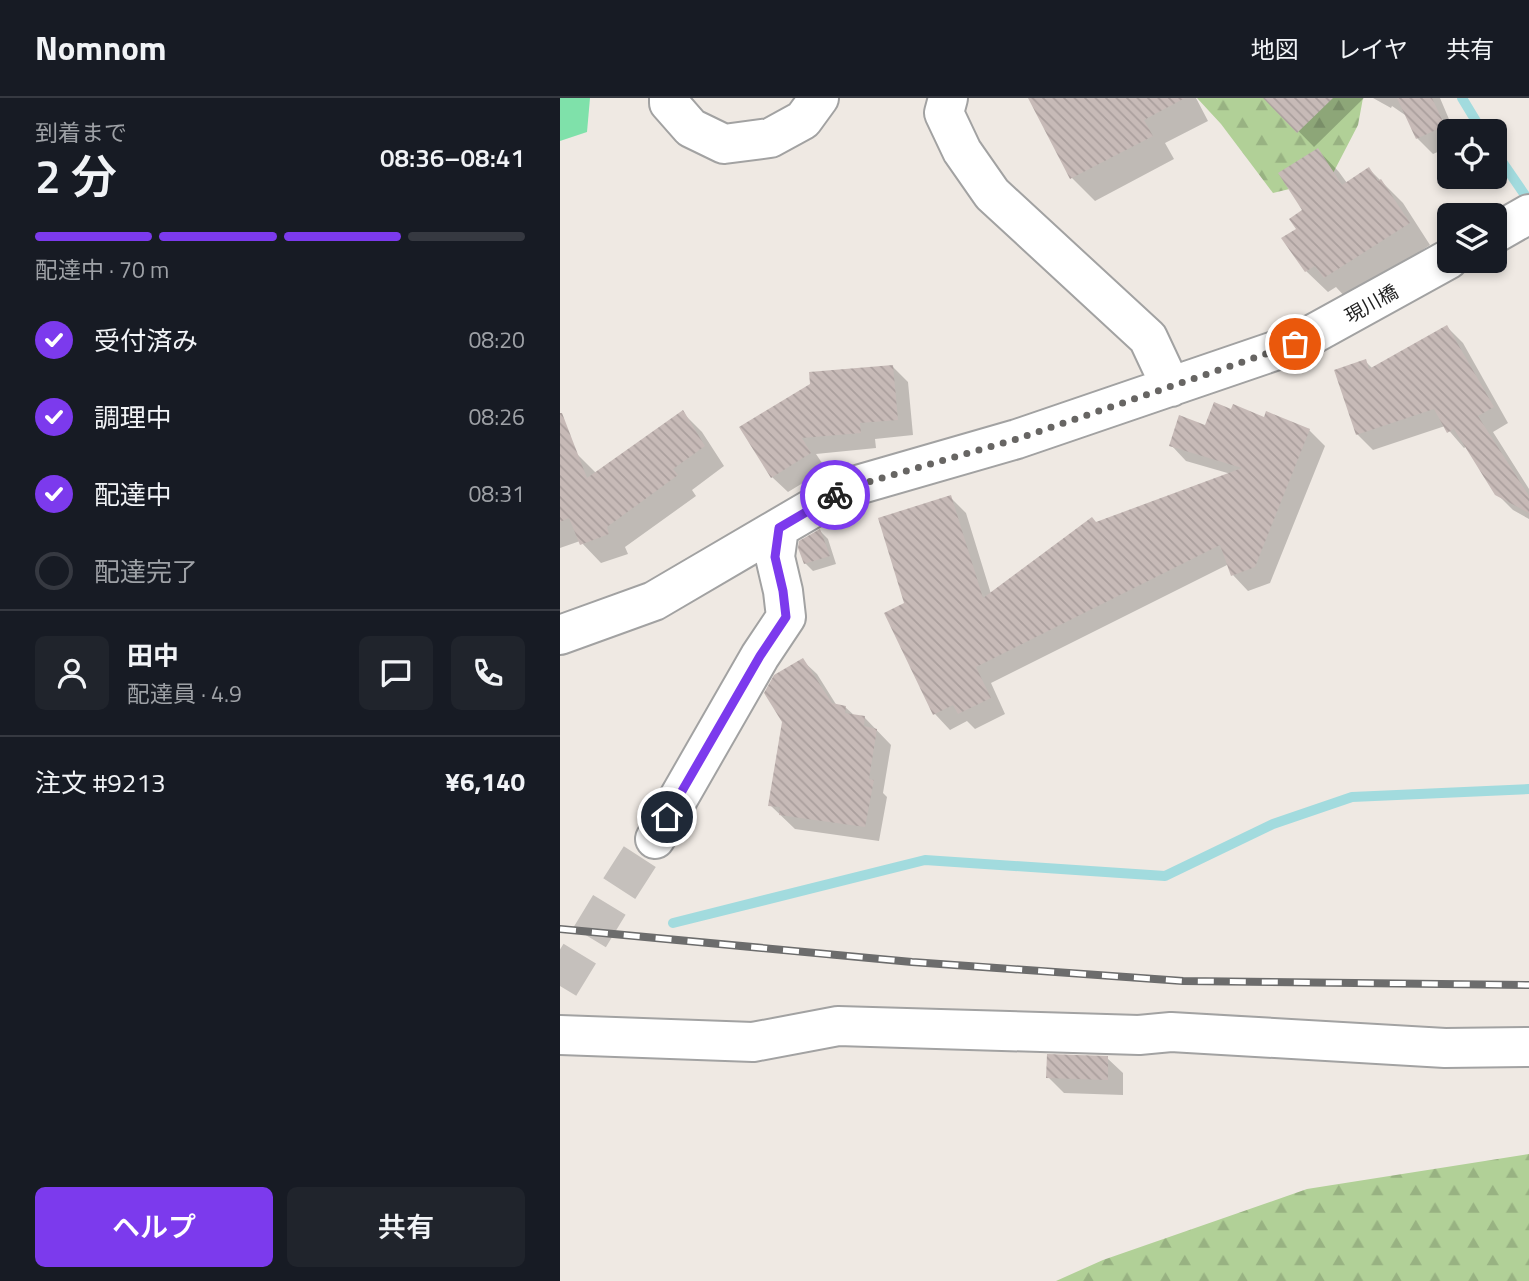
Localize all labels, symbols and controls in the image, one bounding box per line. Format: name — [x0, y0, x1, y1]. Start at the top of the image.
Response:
text: Nomnom — [35, 23, 166, 73]
text: 地図 — [1251, 31, 1299, 67]
text: レイヤ — [1337, 31, 1408, 67]
text: 共有 — [1446, 31, 1494, 67]
text: 到着まで — [35, 115, 127, 150]
map controls — [1437, 119, 1507, 273]
button: locate — [1437, 119, 1507, 189]
text: 08:36–08:41 — [380, 138, 525, 177]
text: 2 分 — [35, 141, 117, 211]
button: layers — [1437, 203, 1507, 273]
text: 配達中 · 70 m — [35, 252, 169, 287]
street label: 現川橋 — [1339, 276, 1403, 330]
pin — [1265, 314, 1325, 374]
icon: check — [35, 321, 73, 359]
text: 受付済み — [94, 321, 198, 360]
text: 08:20 — [468, 322, 525, 357]
icon: bag — [1276, 325, 1314, 363]
icon: check — [35, 398, 73, 436]
text: 調理中 — [94, 398, 172, 437]
text: 08:26 — [468, 399, 525, 434]
courier — [800, 460, 870, 530]
icon: check — [35, 475, 73, 513]
text: 配達中 — [94, 475, 172, 514]
text: 08:31 — [468, 476, 525, 511]
icon: bike — [816, 476, 854, 514]
text: 配達完了 — [94, 552, 198, 591]
button: person — [35, 636, 109, 710]
text: 田中 — [127, 636, 179, 675]
button: chat — [359, 636, 433, 710]
button: phone — [451, 636, 525, 710]
text: 配達員 · 4.9 — [127, 676, 242, 711]
text: ¥6,140 — [445, 762, 525, 801]
text: 注文 #9213 — [35, 763, 166, 802]
pin — [637, 787, 697, 847]
icon: home — [648, 798, 686, 836]
button: ヘルプ — [35, 1187, 273, 1267]
button: 共有 — [287, 1187, 525, 1267]

